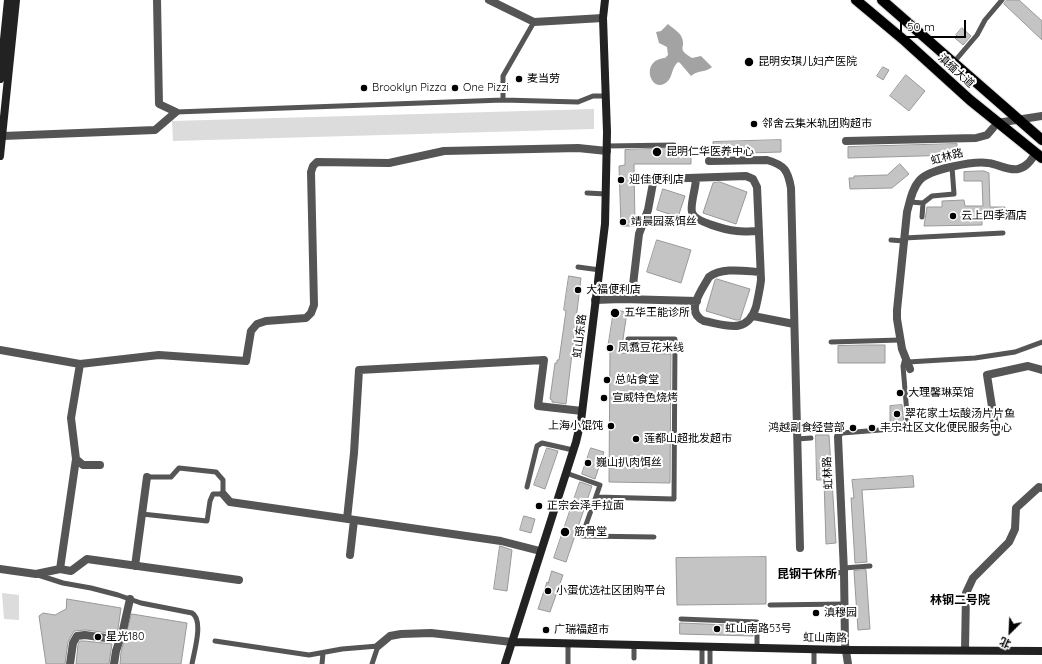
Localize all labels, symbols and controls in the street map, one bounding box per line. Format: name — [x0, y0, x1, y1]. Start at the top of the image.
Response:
scale bar — [902, 12, 968, 38]
text: 50 m — [907, 19, 935, 34]
street label: 滇缅大道 — [935, 51, 977, 91]
place label: 昆明安琪儿妇产医院 — [758, 55, 857, 69]
marker: 昆明安琪儿妇产医院 — [743, 56, 755, 68]
place label: 麦当劳 — [527, 72, 560, 86]
marker: 麦当劳 — [514, 74, 524, 84]
place label: Brooklyn Pizza — [372, 81, 446, 95]
place label: One Pizzi — [463, 81, 509, 95]
marker: Brooklyn Pizza — [359, 83, 369, 93]
marker: One Pizzi — [450, 83, 460, 93]
place label: 邻舍云集米轨团购超市 — [762, 117, 872, 131]
marker: 邻舍云集米轨团购超市 — [749, 119, 759, 129]
place label: 昆明仁华医养中心 — [666, 145, 754, 159]
marker: 昆明仁华医养中心 — [651, 146, 663, 158]
street label: 虹林路 — [929, 146, 965, 168]
place label: 迎佳便利店 — [629, 173, 684, 187]
marker: 迎佳便利店 — [616, 175, 626, 185]
place label: 云上四季酒店 — [961, 209, 1027, 223]
marker: 云上四季酒店 — [948, 211, 958, 221]
place label: 靖晨园蒸饵丝 — [631, 215, 697, 229]
marker: 靖晨园蒸饵丝 — [618, 217, 628, 227]
place label: 大福便利店 — [586, 283, 641, 297]
marker: 大福便利店 — [573, 285, 583, 295]
place label: 五华王能诊所 — [624, 306, 690, 320]
marker: 五华王能诊所 — [609, 307, 621, 319]
street label: 虹山东路 — [571, 313, 589, 359]
place label: 凤翥豆花米线 — [618, 341, 684, 355]
marker: 凤翥豆花米线 — [605, 343, 615, 353]
place label: 总站食堂 — [615, 373, 659, 387]
marker: 总站食堂 — [602, 375, 612, 385]
place label: 大理馨琳菜馆 — [908, 386, 974, 400]
marker: 大理馨琳菜馆 — [895, 388, 905, 398]
place label: 宣威特色烧烤 — [612, 391, 678, 405]
marker: 宣威特色烧烤 — [599, 393, 609, 403]
place label: 翠花家土坛酸汤片片鱼 — [905, 407, 1015, 421]
marker: 翠花家土坛酸汤片片鱼 — [892, 409, 902, 419]
place label: 上海小馄饨 — [548, 419, 603, 433]
marker: 上海小馄饨 — [606, 421, 616, 431]
place label: 鸿越副食经营部 — [768, 421, 845, 435]
place label: 丰宁社区文化便民服务中心 — [880, 421, 1012, 435]
marker: 鸿越副食经营部 — [848, 423, 858, 433]
marker: 丰宁社区文化便民服务中心 — [867, 423, 877, 433]
place label: 莲都山超批发超市 — [644, 432, 732, 446]
marker: 莲都山超批发超市 — [631, 434, 641, 444]
place label: 巍山扒肉饵丝 — [596, 456, 662, 470]
street label: 虹林路 — [821, 456, 835, 490]
marker: 巍山扒肉饵丝 — [583, 458, 593, 468]
place label: 正宗会泽手拉面 — [547, 499, 624, 513]
marker: 正宗会泽手拉面 — [534, 501, 544, 511]
place label: 筋骨堂 — [574, 525, 607, 539]
marker: 筋骨堂 — [559, 526, 571, 538]
district label: 昆钢干休所 — [777, 567, 837, 581]
place label: 小蛋优选社区团购平台 — [556, 584, 666, 598]
marker: 小蛋优选社区团购平台 — [543, 586, 553, 596]
district label: 林钢二号院 — [930, 593, 990, 607]
place label: 滇穆园 — [824, 606, 857, 620]
marker: 滇穆园 — [811, 608, 821, 618]
north arrow — [990, 612, 1030, 652]
place label: 虹山南路53号 — [725, 622, 792, 636]
place label: 广瑞福超市 — [554, 623, 609, 637]
marker: 虹山南路53号 — [712, 624, 722, 634]
marker: 广瑞福超市 — [541, 625, 551, 635]
place label: 星光180 — [106, 630, 145, 644]
street label: 虹山南路 — [803, 631, 847, 645]
marker: 星光180 — [93, 632, 103, 642]
text: 北 — [997, 634, 1013, 652]

